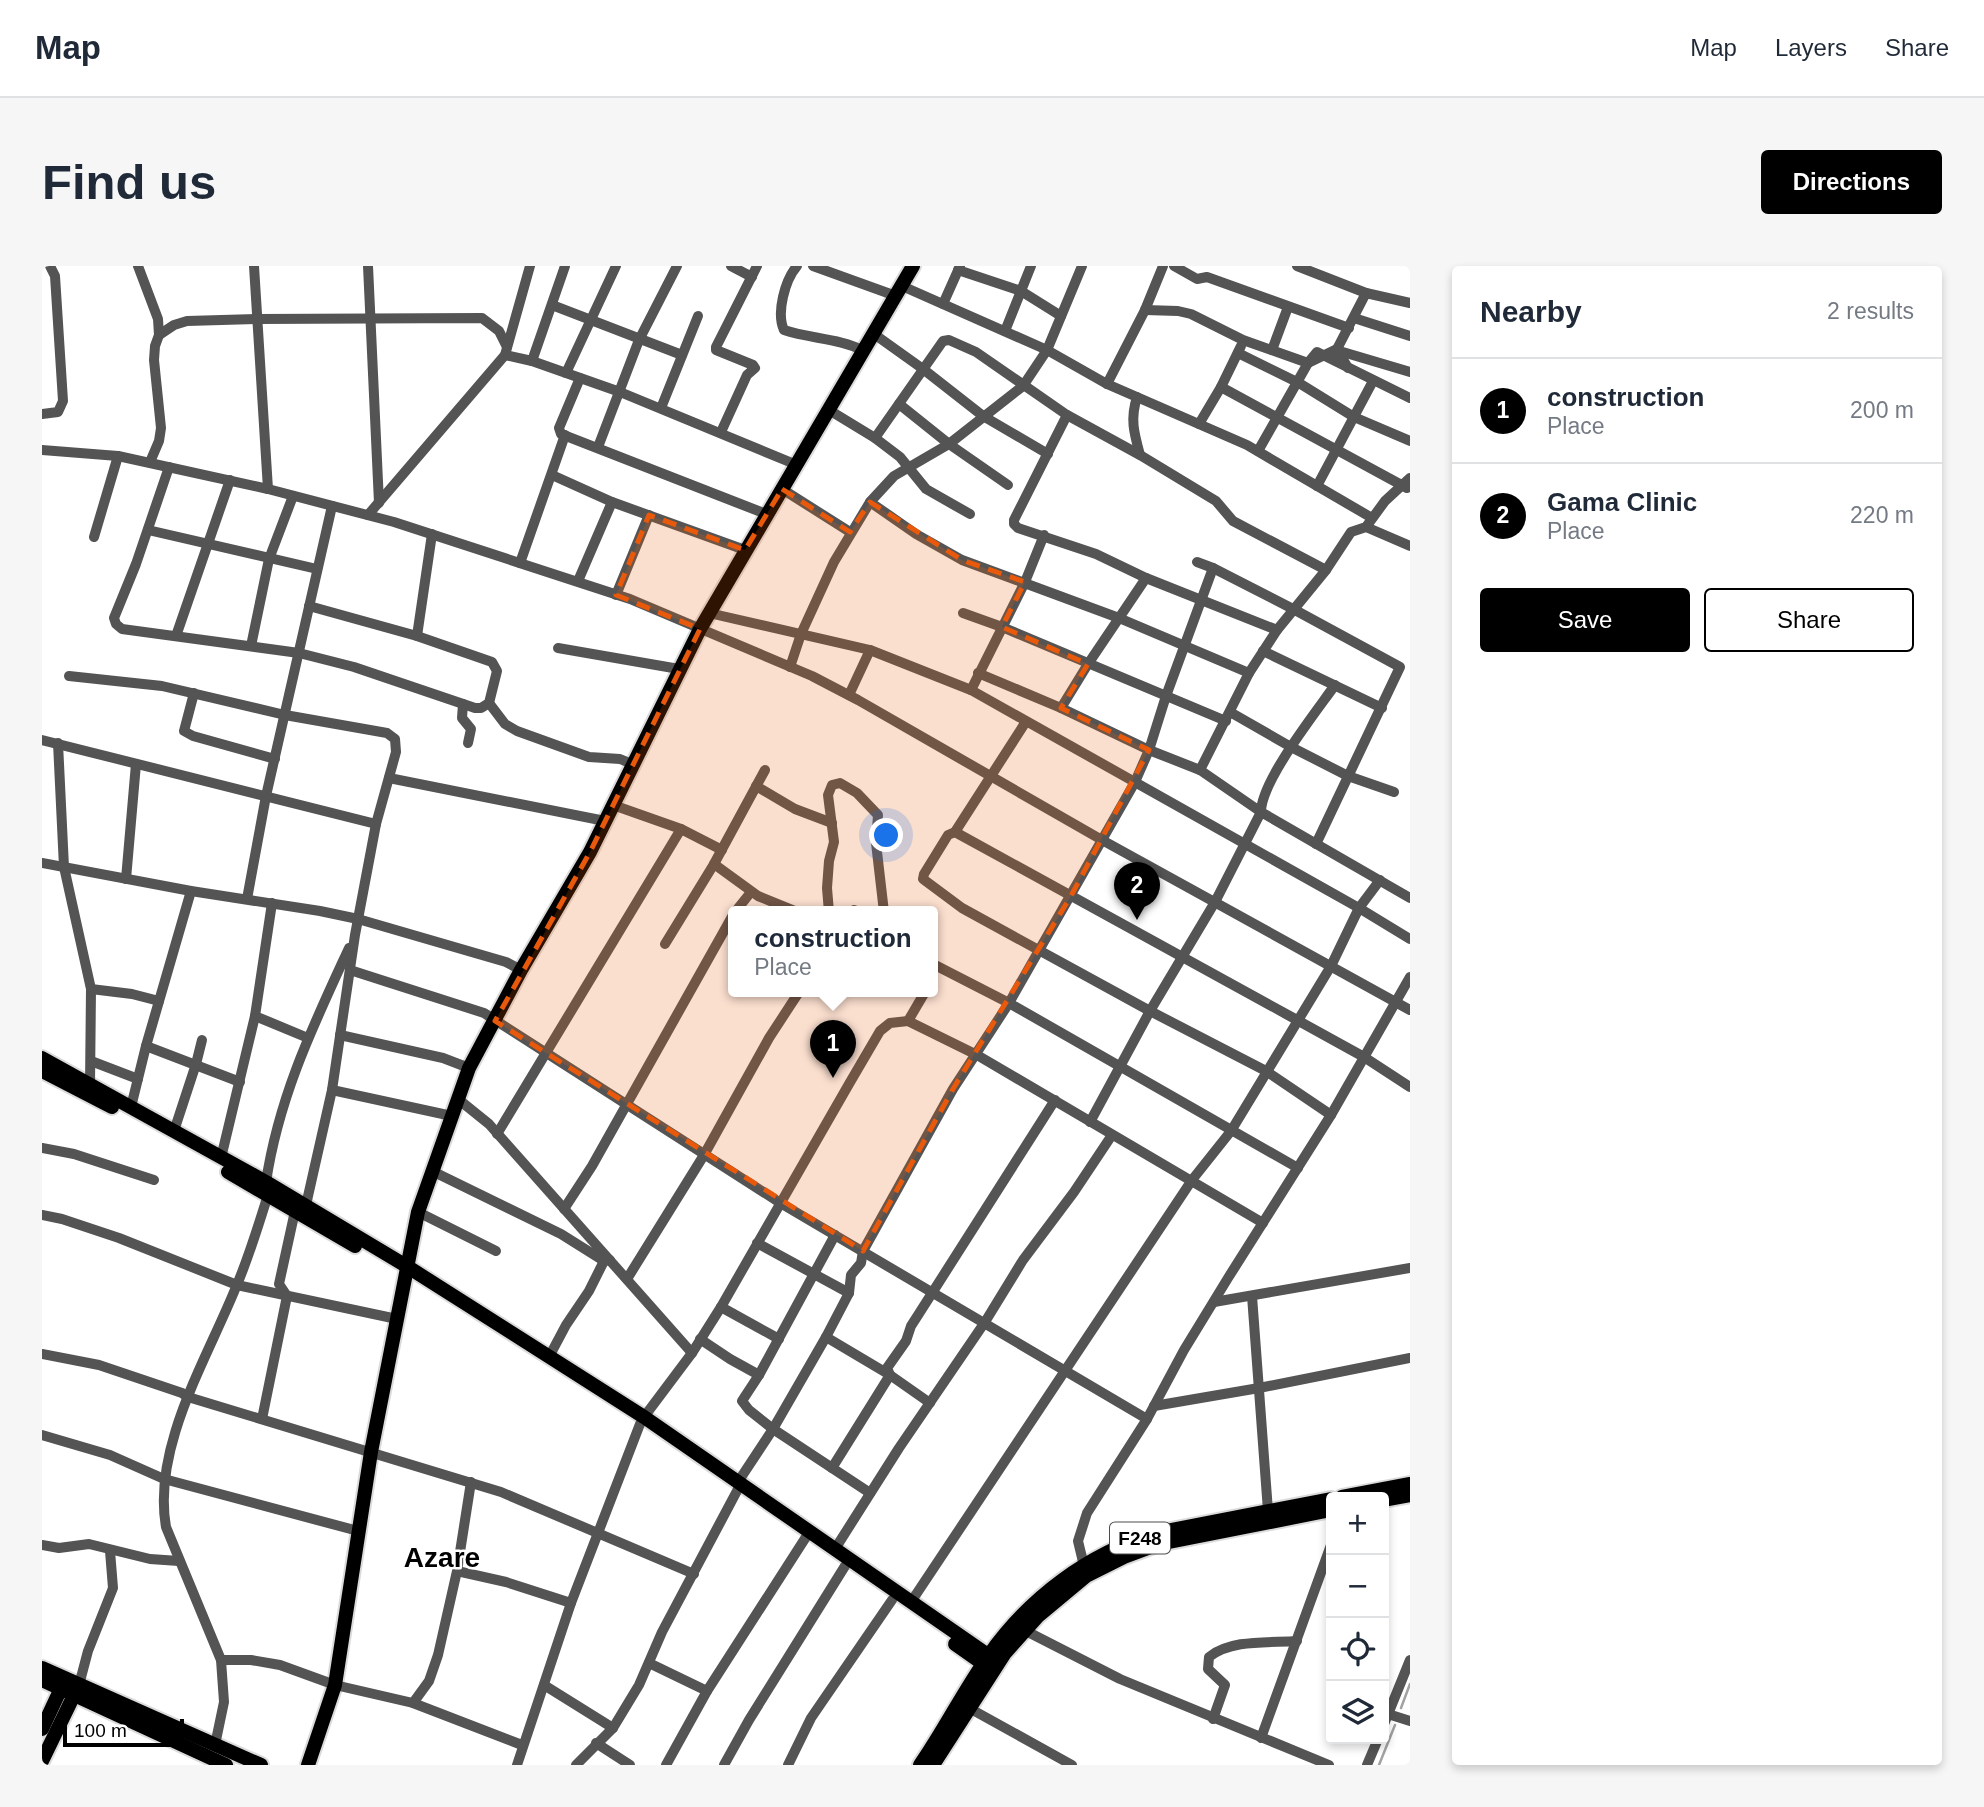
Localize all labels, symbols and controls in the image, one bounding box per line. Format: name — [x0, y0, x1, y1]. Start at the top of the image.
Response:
text: Map — [35, 29, 101, 66]
text: Map — [1690, 34, 1737, 61]
text: Layers — [1775, 34, 1847, 61]
text: Share — [1885, 34, 1949, 61]
button: Directions — [1761, 150, 1942, 214]
text: Find us — [42, 155, 216, 209]
text: Nearby — [1480, 295, 1582, 328]
text: 2 results — [1827, 298, 1914, 324]
text: construction — [1547, 382, 1704, 412]
text: 1 — [1497, 397, 1509, 423]
text: 200 m — [1850, 397, 1914, 423]
text: Place — [1547, 413, 1605, 439]
text: Gama Clinic — [1547, 487, 1697, 517]
text: 2 — [1497, 502, 1509, 528]
text: 220 m — [1850, 502, 1914, 528]
text: Place — [1547, 518, 1605, 544]
button: Save — [1480, 588, 1690, 652]
button: Share — [1704, 588, 1914, 652]
your location — [869, 818, 903, 852]
pin: 2 — [1114, 862, 1160, 920]
popup — [728, 906, 938, 997]
text: construction — [754, 923, 912, 953]
text: Place — [754, 954, 812, 980]
pin: 1 — [810, 1020, 856, 1078]
map controls — [1326, 1492, 1389, 1744]
button: + — [1326, 1492, 1389, 1555]
road number: F248 — [1110, 1522, 1170, 1554]
district label: Azare — [404, 1542, 480, 1573]
button: − — [1326, 1555, 1389, 1618]
button: locate — [1326, 1618, 1389, 1681]
button: layers — [1326, 1681, 1389, 1744]
scale bar — [63, 1716, 184, 1748]
text: 100 m — [74, 1720, 127, 1741]

